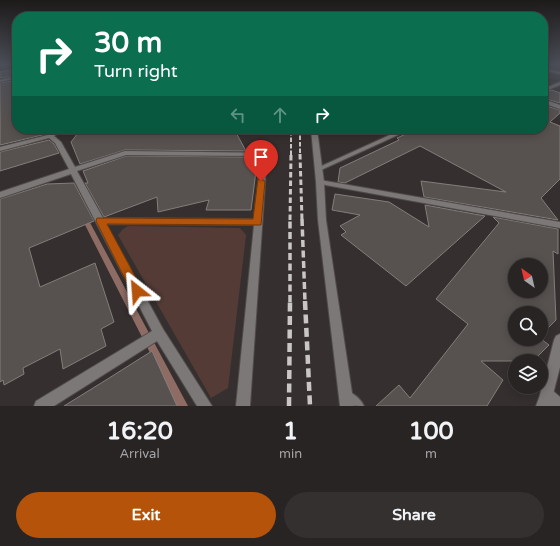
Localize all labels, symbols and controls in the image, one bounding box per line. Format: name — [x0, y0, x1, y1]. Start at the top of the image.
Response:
text: 30 m — [94, 26, 162, 60]
icon: right — [28, 28, 80, 80]
text: Turn right — [94, 60, 178, 82]
icon: left — [227, 104, 249, 126]
icon: ahead — [269, 104, 291, 126]
icon: right — [311, 104, 333, 126]
pin — [244, 140, 278, 181]
icon: arrive — [250, 146, 272, 168]
north arrow — [508, 258, 548, 298]
map controls — [508, 258, 548, 394]
position arrow — [116, 270, 158, 312]
button: search — [508, 306, 548, 346]
button: layers — [508, 354, 548, 394]
text: 16:20 — [106, 417, 173, 446]
text: 1 — [283, 417, 298, 446]
text: 100 — [408, 417, 454, 446]
text: Arrival — [119, 446, 160, 462]
text: min — [279, 446, 302, 462]
text: m — [425, 446, 437, 462]
button: Exit — [16, 492, 276, 538]
button: Share — [284, 492, 544, 538]

